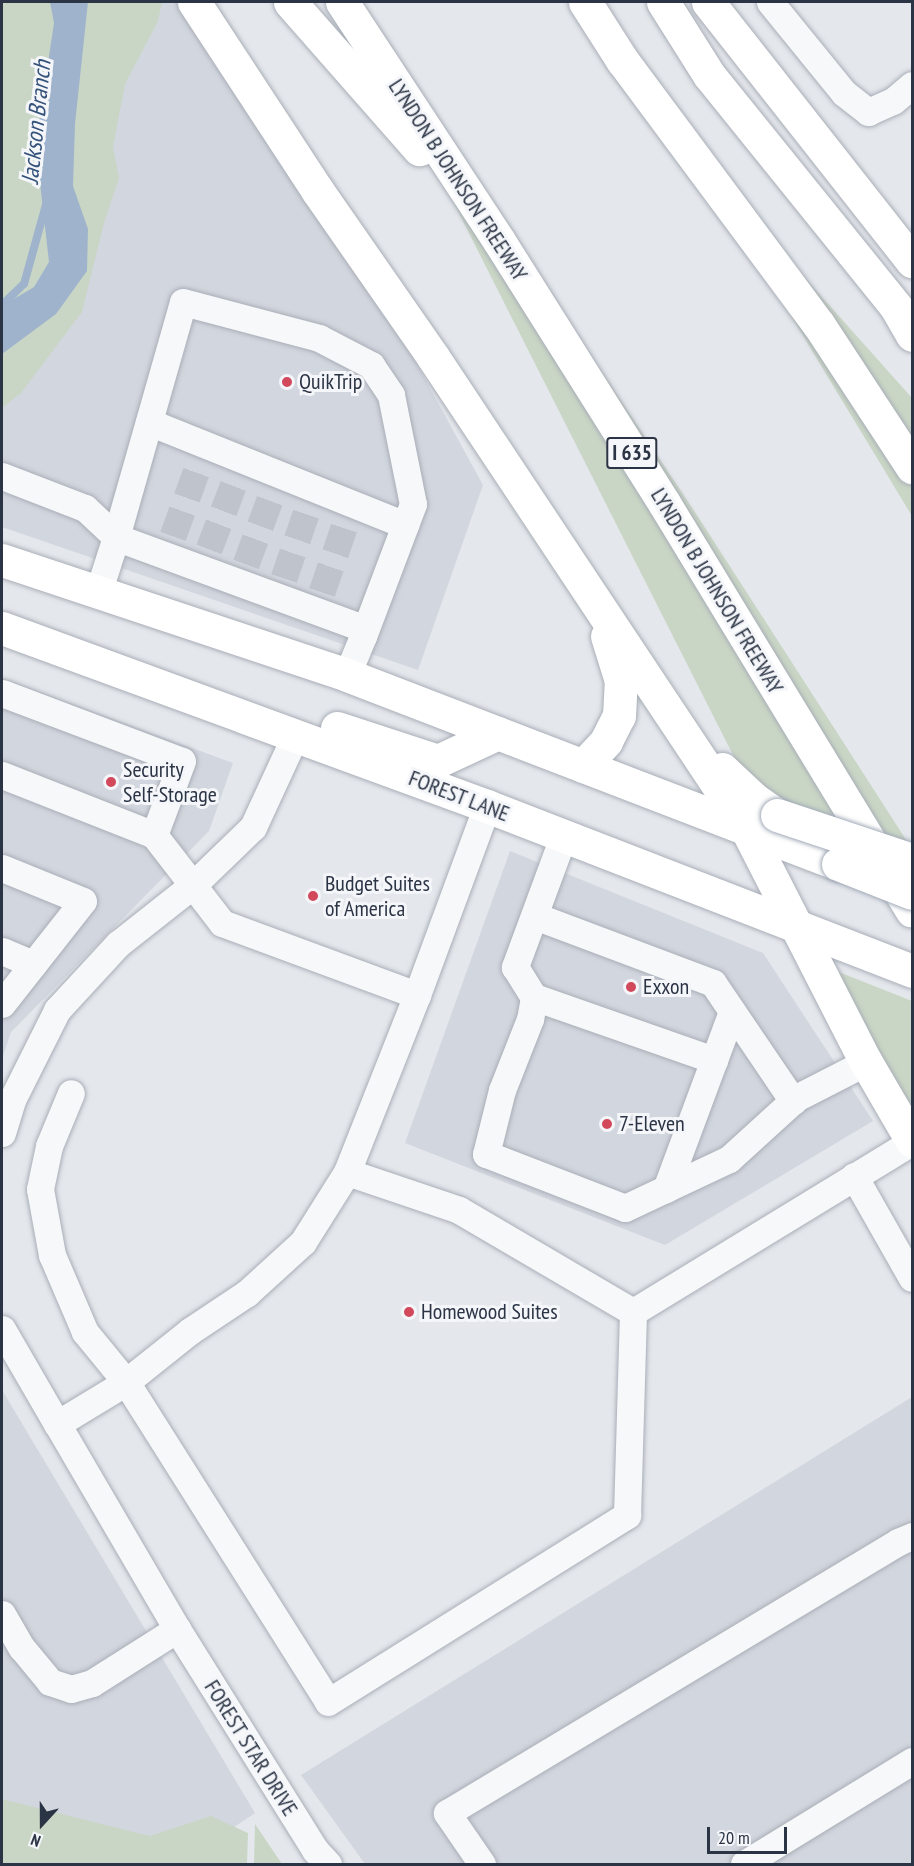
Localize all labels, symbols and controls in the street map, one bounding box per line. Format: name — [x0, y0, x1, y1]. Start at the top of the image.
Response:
water label: Jackson Branch — [15, 59, 57, 185]
street label: LYNDON B JOHNSON FREEWAY — [383, 74, 533, 286]
place label: QuikTrip — [299, 369, 362, 395]
marker: QuikTrip — [280, 375, 294, 389]
road number: I 635 — [605, 435, 659, 471]
street label: LYNDON B JOHNSON FREEWAY — [645, 483, 789, 699]
place label: Security Self-Storage — [123, 756, 217, 807]
street label: FOREST LANE — [405, 765, 513, 827]
marker: Security Self-Storage — [104, 775, 118, 789]
place label: Budget Suites of America — [325, 870, 430, 921]
marker: Budget Suites of America — [306, 889, 320, 903]
place label: Exxon — [643, 974, 689, 1000]
marker: Exxon — [624, 980, 638, 994]
place label: 7-Eleven — [619, 1111, 685, 1137]
marker: 7-Eleven — [600, 1117, 614, 1131]
place label: Homewood Suites — [421, 1299, 558, 1325]
marker: Homewood Suites — [402, 1305, 416, 1319]
street label: FOREST STAR DRIVE — [199, 1675, 303, 1821]
north arrow — [12, 1794, 72, 1854]
scale bar — [710, 1815, 790, 1853]
text: 20 m — [718, 1826, 750, 1849]
text: N — [28, 1830, 43, 1852]

